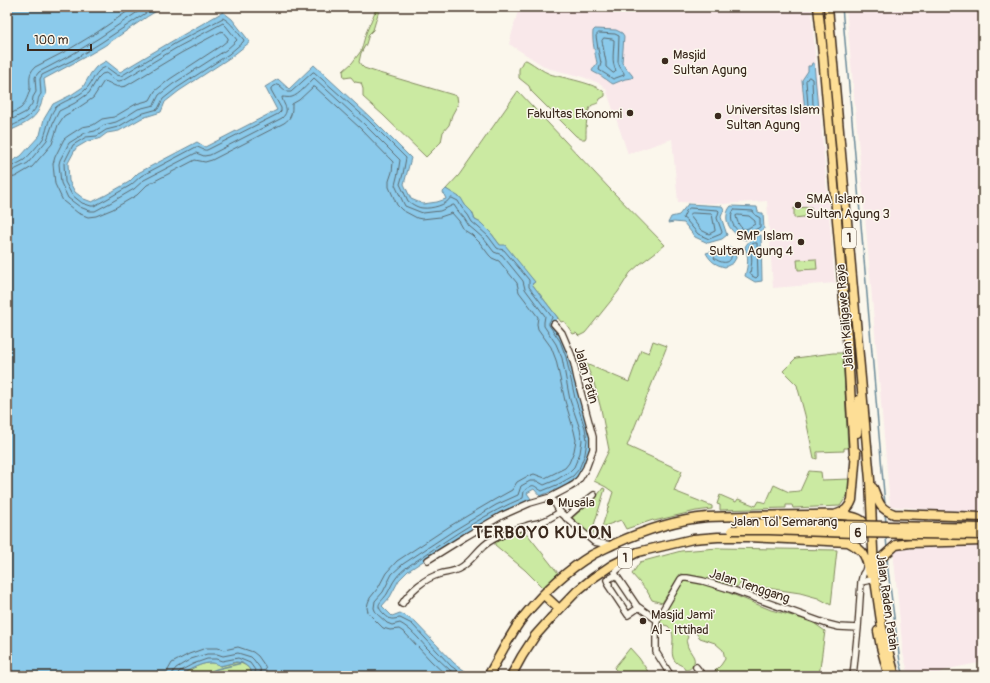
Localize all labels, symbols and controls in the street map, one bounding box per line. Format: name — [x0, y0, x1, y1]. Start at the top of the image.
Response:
scale bar — [28, 26, 91, 52]
text: 100 m — [34, 33, 69, 48]
place label: Masjid Sultan Agung — [673, 47, 747, 78]
marker: Masjid Sultan Agung — [660, 56, 670, 66]
place label: Universitas Islam Sultan Agung — [726, 102, 820, 133]
place label: Fakultas Ekonomi — [527, 106, 622, 122]
marker: Fakultas Ekonomi — [625, 108, 635, 118]
marker: Universitas Islam Sultan Agung — [713, 111, 723, 121]
place label: SMA Islam Sultan Agung 3 — [806, 191, 890, 222]
marker: SMA Islam Sultan Agung 3 — [793, 200, 803, 210]
place label: SMP Islam Sultan Agung 4 — [709, 228, 793, 259]
road number: 1 — [842, 228, 856, 248]
marker: SMP Islam Sultan Agung 4 — [796, 237, 806, 247]
street label: Jalan Kaligawe Raya — [832, 263, 858, 371]
street label: Jalan Patin — [570, 345, 602, 406]
place label: Musala — [558, 495, 595, 511]
marker: Musala — [545, 497, 555, 507]
street label: Jalan Tol Semarang — [731, 514, 838, 530]
district label: TERBOYO KULON — [472, 522, 613, 543]
road number: 6 — [850, 523, 866, 543]
road number: 1 — [618, 548, 632, 568]
street label: Jalan Raden Patah — [872, 553, 902, 651]
street label: Jalan Tenggang — [707, 565, 792, 607]
place label: Masjid Jami' Al - Ittihad — [651, 607, 715, 638]
marker: Masjid Jami' Al - Ittihad — [638, 616, 648, 626]

